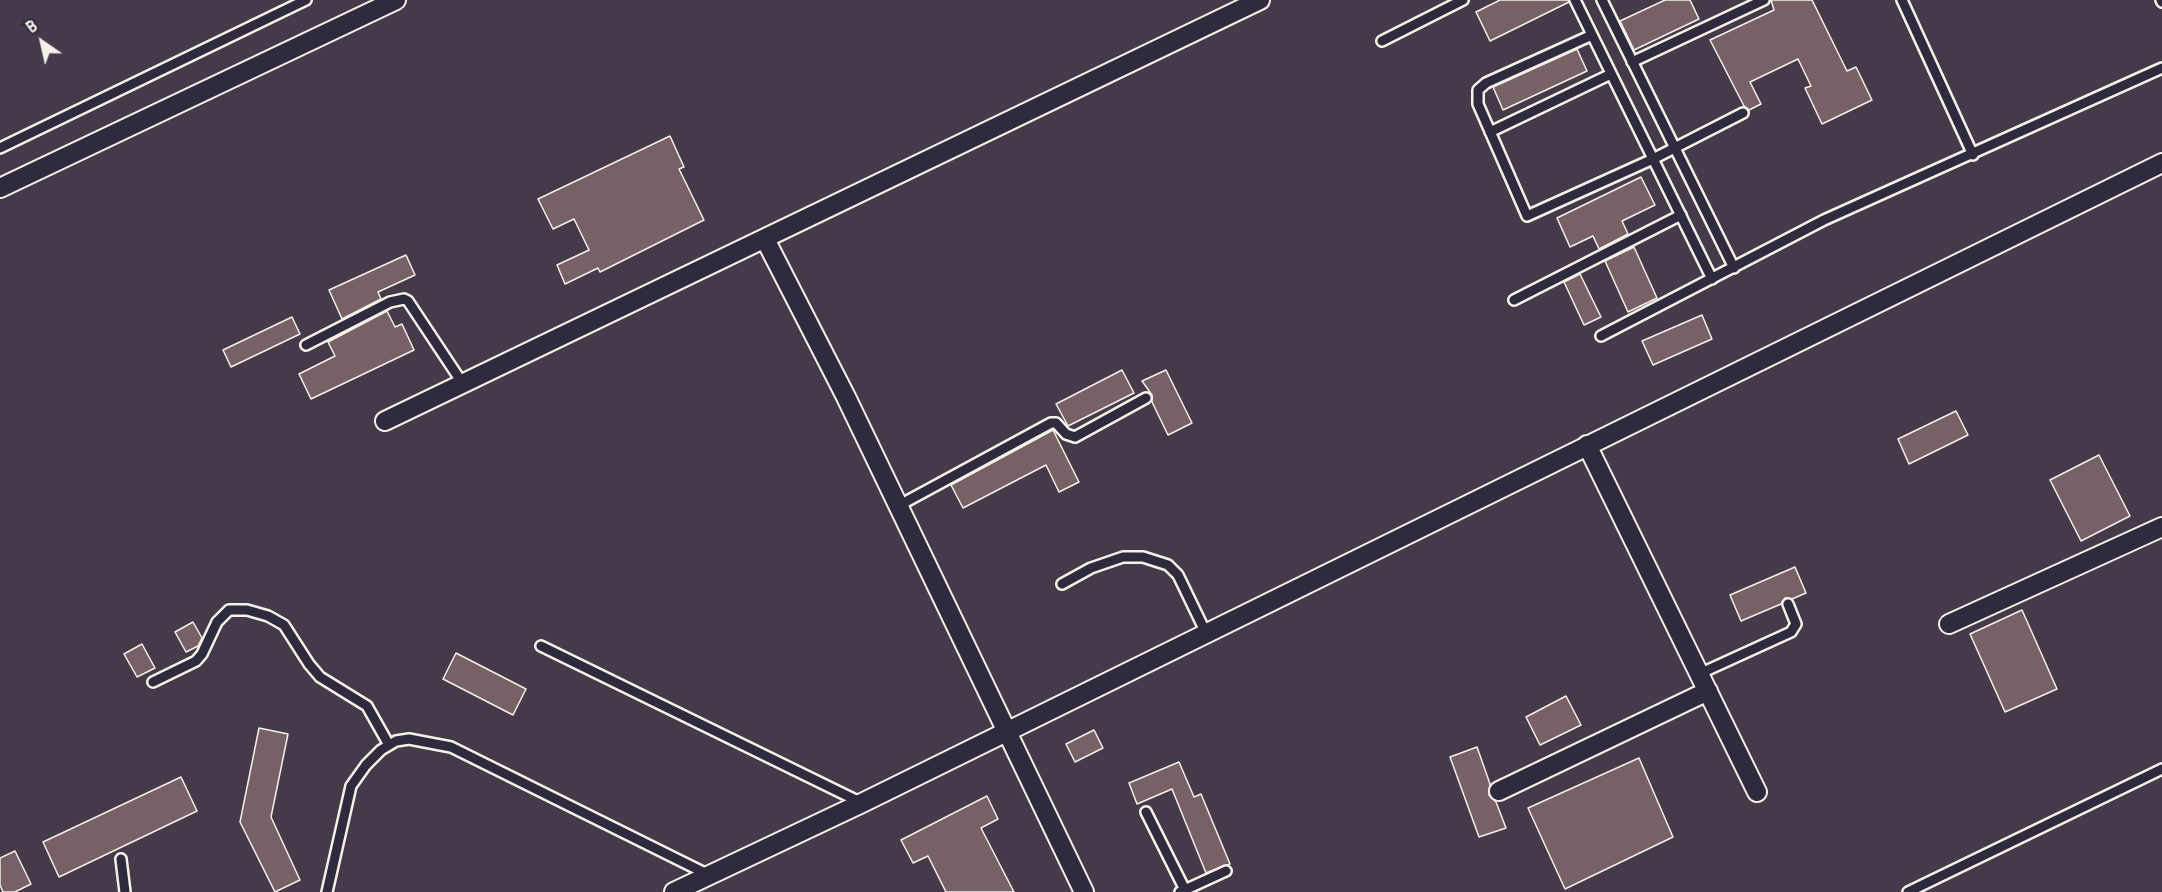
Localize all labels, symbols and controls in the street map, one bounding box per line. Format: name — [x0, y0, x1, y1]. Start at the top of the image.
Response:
north arrow — [12, 12, 72, 72]
text: B — [23, 16, 41, 38]

